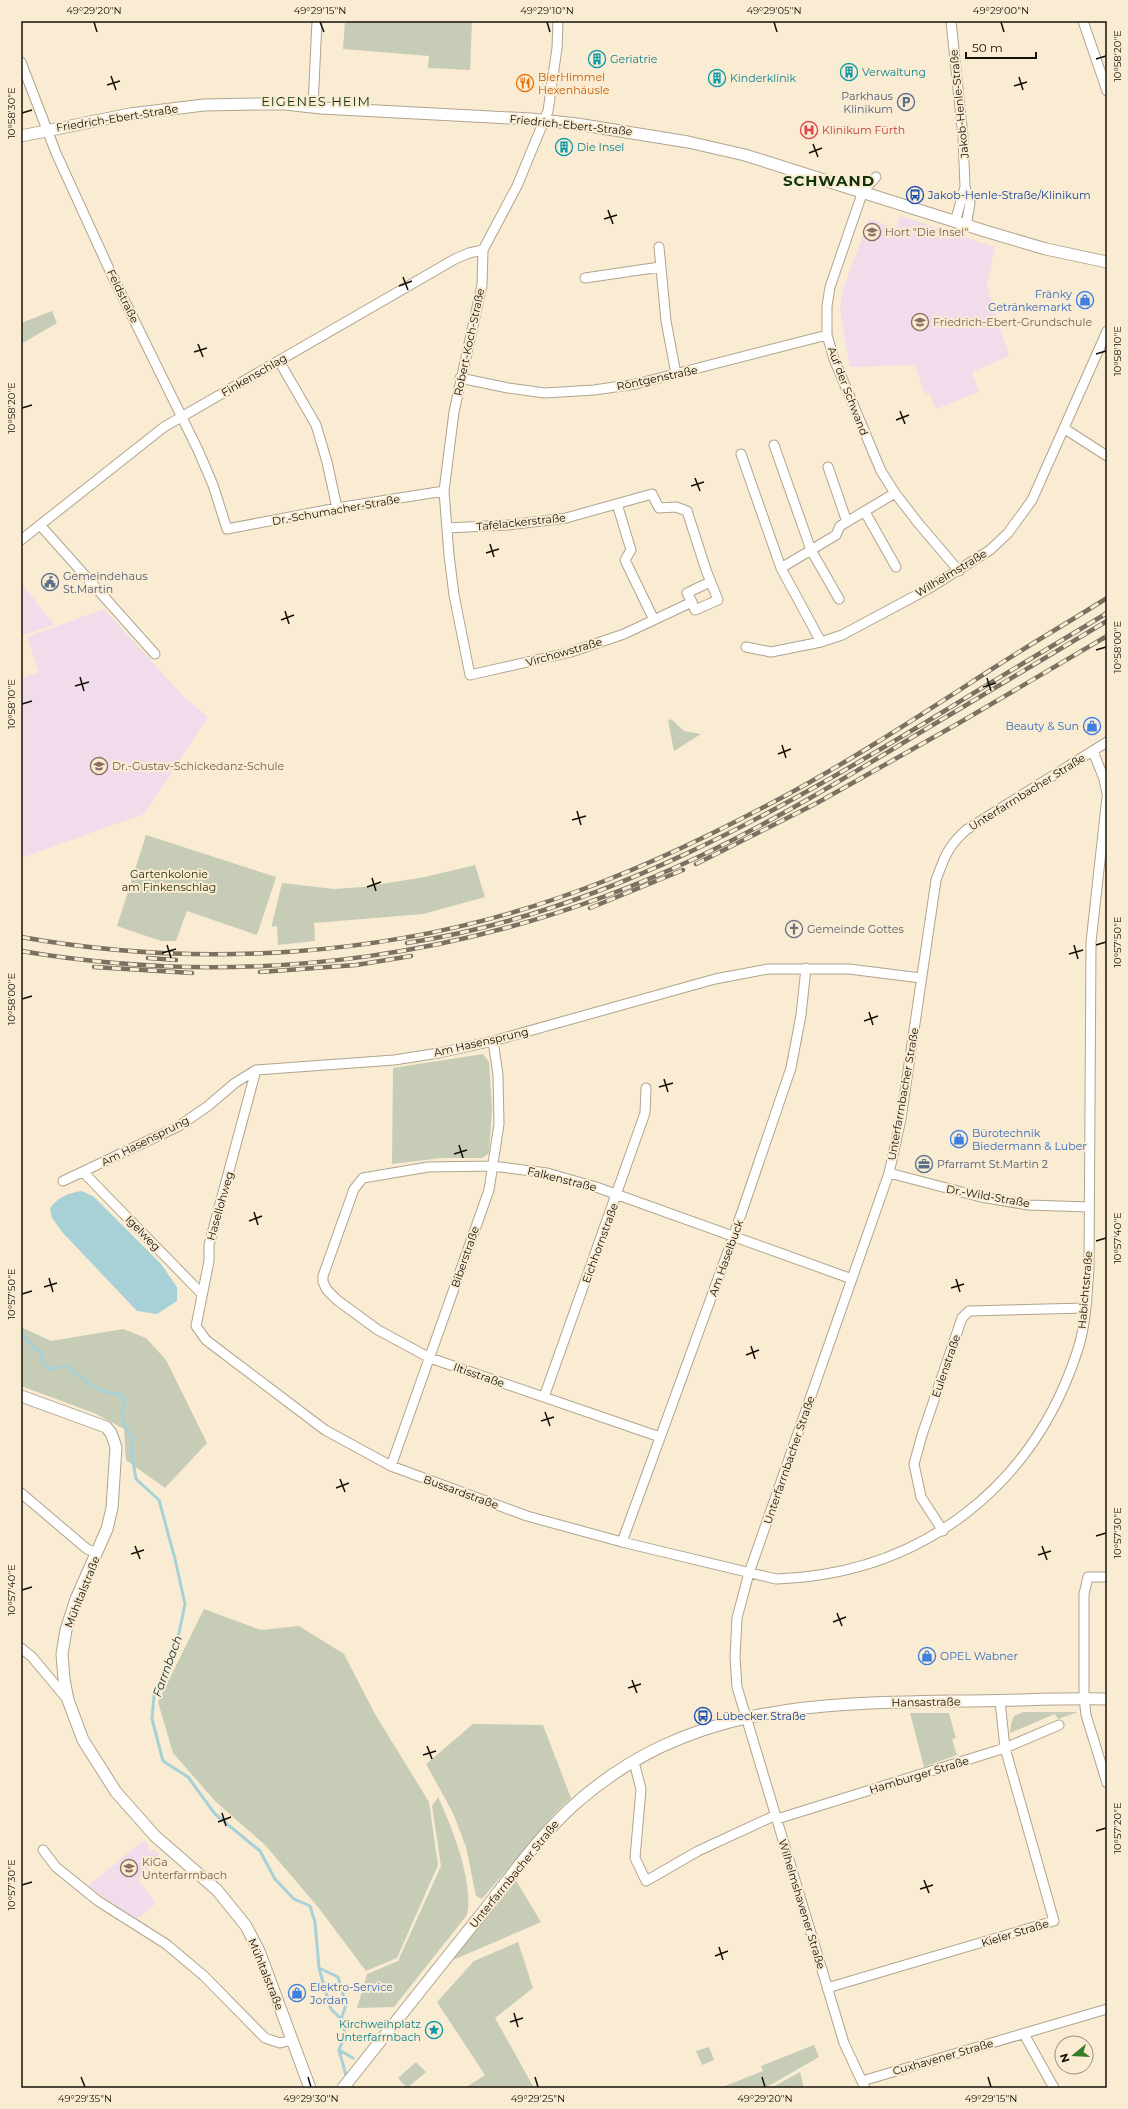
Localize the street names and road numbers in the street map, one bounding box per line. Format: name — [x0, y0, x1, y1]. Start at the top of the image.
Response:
street label: Jakob-Henle-Straße — [946, 49, 972, 160]
street label: Friedrich-Ebert-Straße — [55, 101, 179, 135]
street label: Friedrich-Ebert-Straße — [509, 112, 633, 138]
street label: Feldstraße — [104, 267, 142, 326]
street label: Robert-Koch-Straße — [451, 287, 487, 397]
street label: Auf der Schwand — [825, 345, 871, 437]
street label: Finkenschlag — [219, 351, 289, 399]
street label: Röntgenstraße — [615, 363, 699, 393]
street label: Dr.-Schumacher-Straße — [271, 492, 401, 528]
street label: Tafelackerstraße — [476, 510, 567, 534]
street label: Wilhelmstraße — [913, 546, 990, 600]
street label: Virchowstraße — [524, 634, 604, 670]
street label: Unterfarrnbacher Straße — [966, 750, 1088, 834]
street label: Am Hasensprung — [432, 1024, 530, 1060]
street label: Unterfarrnbacher Straße — [884, 1026, 922, 1162]
street label: Am Hasensprung — [99, 1113, 191, 1169]
street label: Falkenstraße — [526, 1164, 598, 1194]
street label: Hasellohweg — [203, 1170, 237, 1242]
street label: Dr.-Wild-Straße — [945, 1182, 1031, 1210]
street label: Eichhornstraße — [579, 1201, 621, 1285]
street label: Igelweg — [123, 1212, 163, 1254]
street label: Am Haselbuck — [706, 1217, 746, 1298]
street label: Biberstraße — [448, 1224, 482, 1290]
street label: Habichtstraße — [1075, 1250, 1095, 1330]
street label: Eulenstraße — [929, 1332, 963, 1399]
street label: Iltisstraße — [452, 1360, 507, 1390]
street label: Unterfarrnbacher Straße — [760, 1394, 818, 1526]
street label: Bussardstraße — [422, 1472, 501, 1512]
street label: Mühltalstraße — [61, 1554, 103, 1630]
street label: Hansastraße — [891, 1694, 961, 1710]
street label: Hamburger Straße — [868, 1753, 971, 1797]
street label: Unterfarrnbacher Straße — [466, 1817, 562, 1931]
street label: Wilhelmshavener Straße — [776, 1837, 829, 1971]
street label: Kieler Straße — [979, 1916, 1051, 1950]
street label: Mühltalstraße — [245, 1936, 287, 2012]
street label: Cuxhavener Straße — [891, 2036, 995, 2078]

